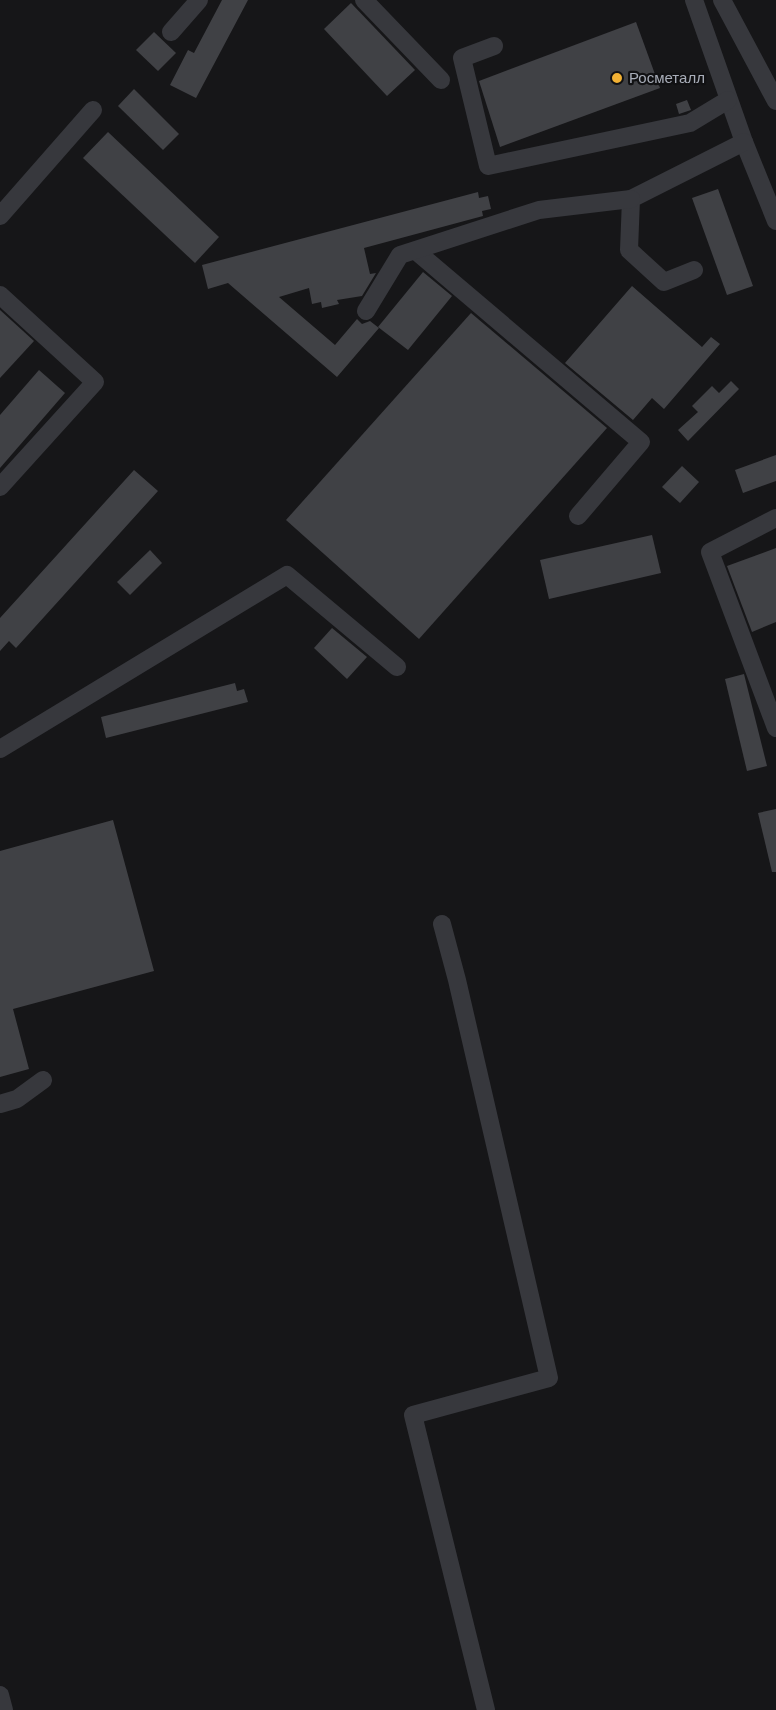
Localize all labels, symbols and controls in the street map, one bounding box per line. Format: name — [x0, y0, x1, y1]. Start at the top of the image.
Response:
place label: Росметалл — [629, 68, 705, 88]
marker: Росметалл — [610, 71, 624, 85]

